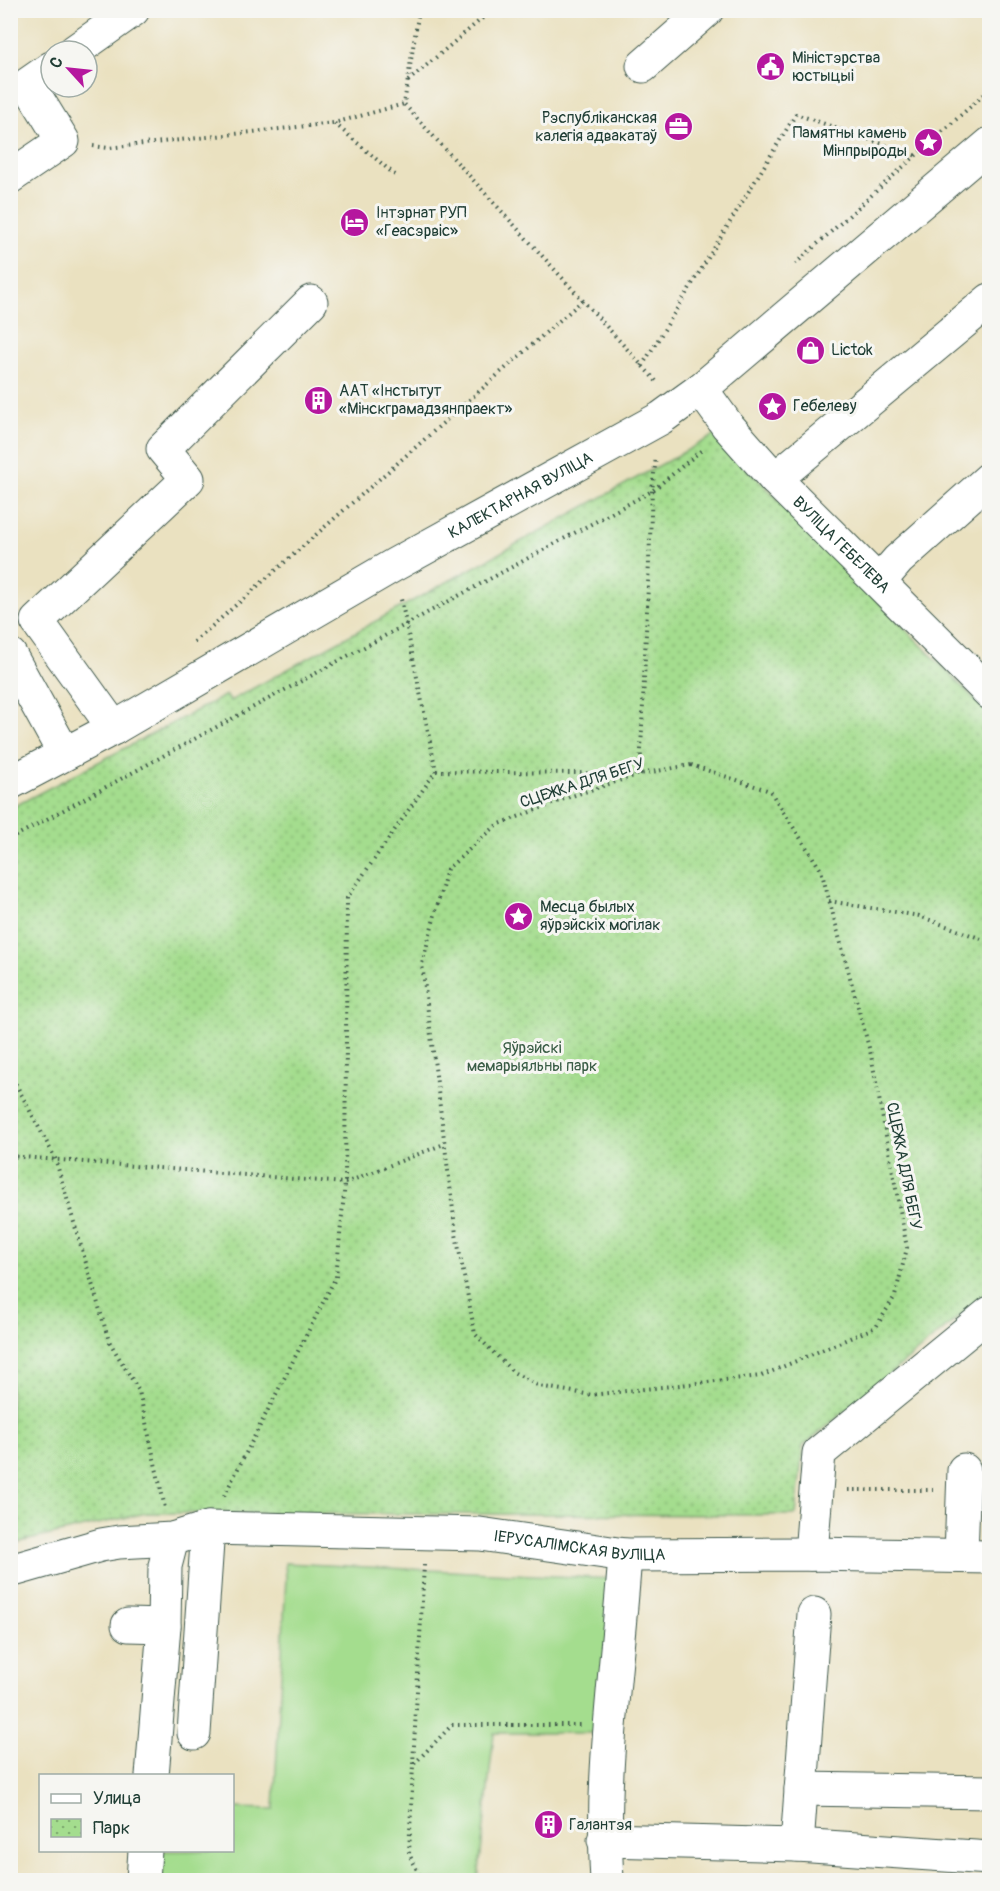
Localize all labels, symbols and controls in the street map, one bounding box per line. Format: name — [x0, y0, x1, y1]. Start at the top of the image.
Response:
north arrow — [39, 39, 99, 99]
place label: Міністэрства юстыцыі — [792, 48, 880, 86]
public building icon: Міністэрства юстыцыі — [755, 51, 787, 83]
text: С — [45, 54, 68, 72]
place label: Рэспубліканская калегія адвакатаў — [535, 108, 657, 146]
office icon: Рэспубліканская калегія адвакатаў — [662, 111, 694, 143]
place label: Памятны камень Мінпрыроды — [793, 123, 907, 161]
place icon: Памятны камень Мінпрыроды — [912, 126, 944, 158]
place label: Інтэрнат РУП «Геасэрвіс» — [376, 203, 467, 241]
hotel icon: Інтэрнат РУП «Геасэрвіс» — [339, 206, 371, 238]
shop icon: Lictok — [794, 334, 826, 366]
place label: Lictok — [831, 340, 873, 360]
place label: ААТ «Інстытут «Мінскграмадзянпраект» — [339, 381, 512, 419]
building icon: ААТ «Інстытут «Мінскграмадзянпраект» — [302, 384, 334, 416]
place icon: Гебелеву — [756, 390, 788, 422]
place label: Гебелеву — [793, 396, 857, 416]
street label: КАЛЕКТАРНАЯ ВУЛІЦА — [445, 448, 596, 543]
street label: ВУЛІЦА ГЕБЕЛЕВА — [788, 492, 894, 598]
street label: СЦЕЖКА ДЛЯ БЕГУ — [517, 753, 647, 812]
place label: Месца былых яўрэйскіх могілак — [540, 897, 660, 935]
place icon: Месца былых яўрэйскіх могілак — [503, 900, 535, 932]
park label: Яўрэйскі мемарыяльны парк — [467, 1038, 597, 1076]
street label: СЦЕЖКА ДЛЯ БЕГУ — [882, 1101, 926, 1232]
street label: ІЕРУСАЛІМСКАЯ ВУЛІЦА — [492, 1526, 665, 1566]
legend — [39, 1774, 234, 1852]
text: Улица — [93, 1787, 141, 1810]
building icon: Галантэя — [532, 1809, 564, 1841]
place label: Галантэя — [569, 1815, 632, 1835]
text: Парк — [93, 1817, 130, 1840]

